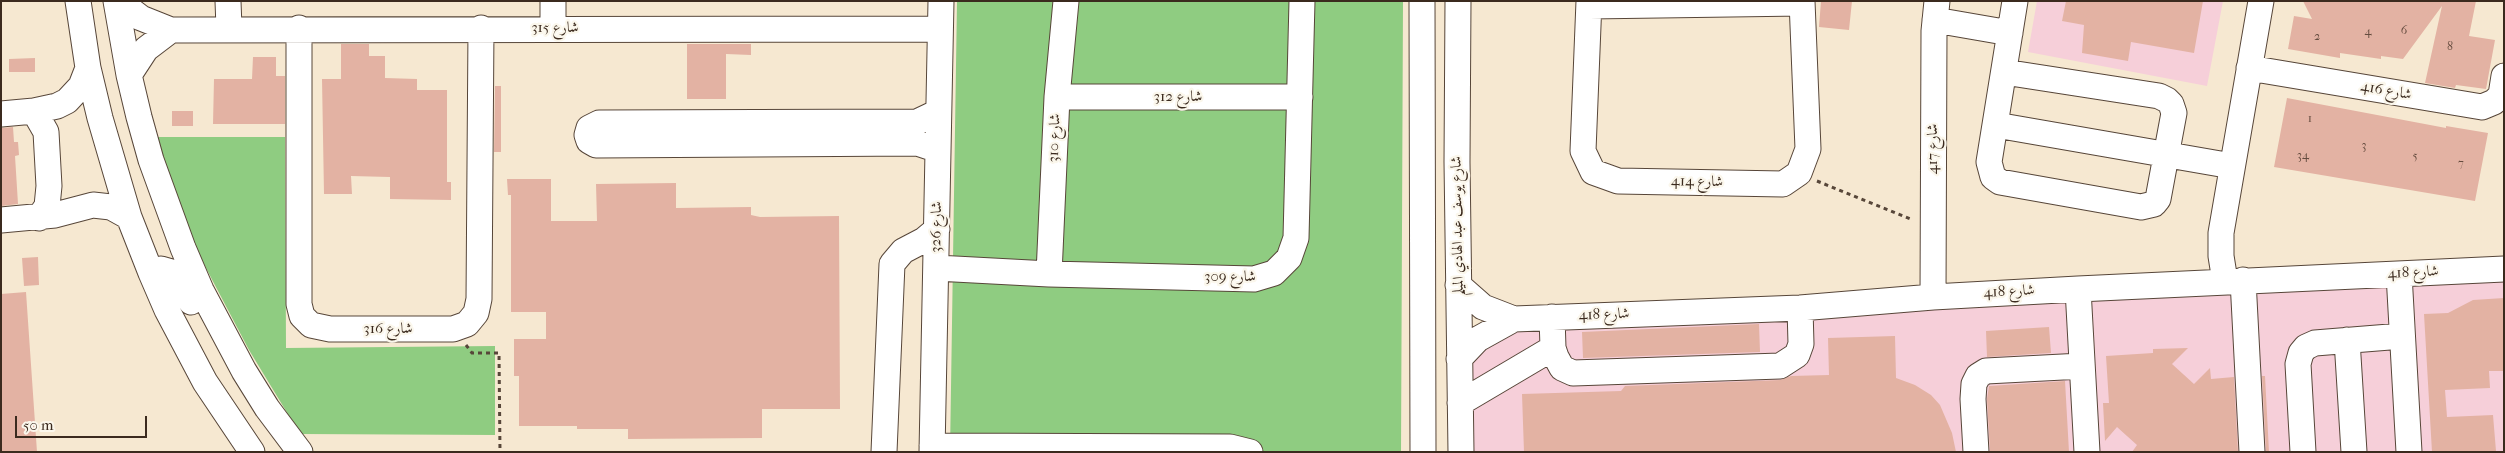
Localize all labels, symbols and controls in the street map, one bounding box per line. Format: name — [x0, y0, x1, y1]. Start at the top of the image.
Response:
street label: شارع 315 — [531, 19, 579, 37]
house number: 6 — [2401, 24, 2407, 38]
house number: 4 — [2364, 25, 2372, 39]
house number: 2 — [2314, 30, 2320, 44]
house number: 8 — [2447, 40, 2453, 54]
street label: شارع 416 — [2359, 78, 2413, 104]
street label: شارع 312 — [1154, 88, 1202, 106]
house number: 1 — [2308, 112, 2312, 126]
street label: شارع 310 — [1045, 113, 1065, 163]
street label: شارع 417 — [1924, 124, 1942, 174]
house number: 3 — [2362, 139, 2366, 153]
house number: 34 — [2297, 149, 2309, 163]
house number: 5 — [2412, 150, 2418, 164]
street label: شارع يوسف عبد الهادي الميلم — [1448, 156, 1468, 296]
house number: 7 — [2458, 157, 2464, 171]
street label: شارع 414 — [1671, 173, 1723, 191]
street label: شارع 326 — [928, 201, 946, 253]
street label: شارع 418 — [2387, 263, 2439, 283]
street label: شارع 309 — [1204, 268, 1256, 286]
street label: شارع 418 — [1983, 282, 2035, 302]
street label: شارع 418 — [1578, 305, 1630, 325]
street label: شارع 316 — [364, 320, 412, 338]
scale bar — [18, 406, 150, 438]
text: 50 m — [23, 416, 53, 434]

